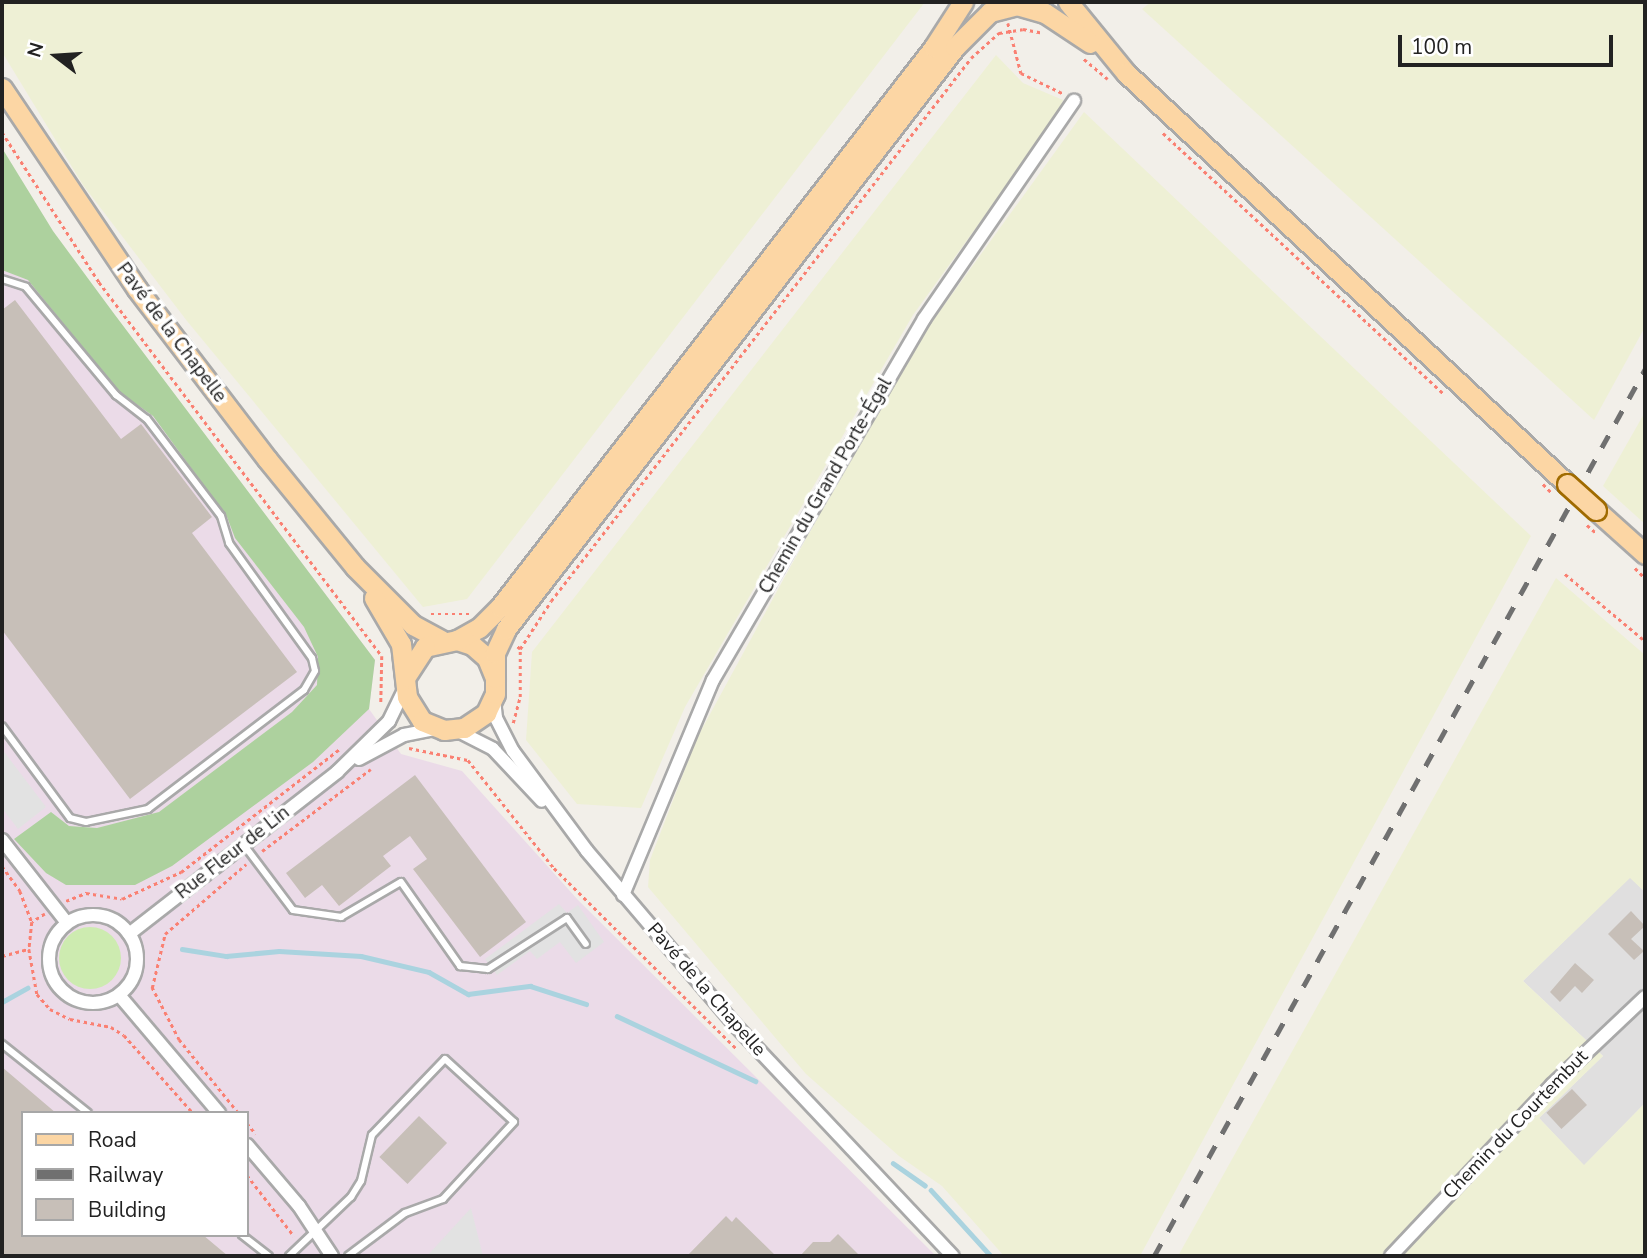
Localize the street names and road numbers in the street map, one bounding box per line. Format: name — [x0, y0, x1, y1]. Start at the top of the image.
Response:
street label: Pavé de la Chapelle — [111, 259, 231, 407]
street label: Chemin du Grand Porte-Égal — [755, 374, 897, 598]
street label: Rue Fleur de Lin — [171, 801, 295, 905]
street label: Pavé de la Chapelle — [642, 919, 770, 1061]
street label: Chemin du Courtembut — [1439, 1046, 1593, 1204]

